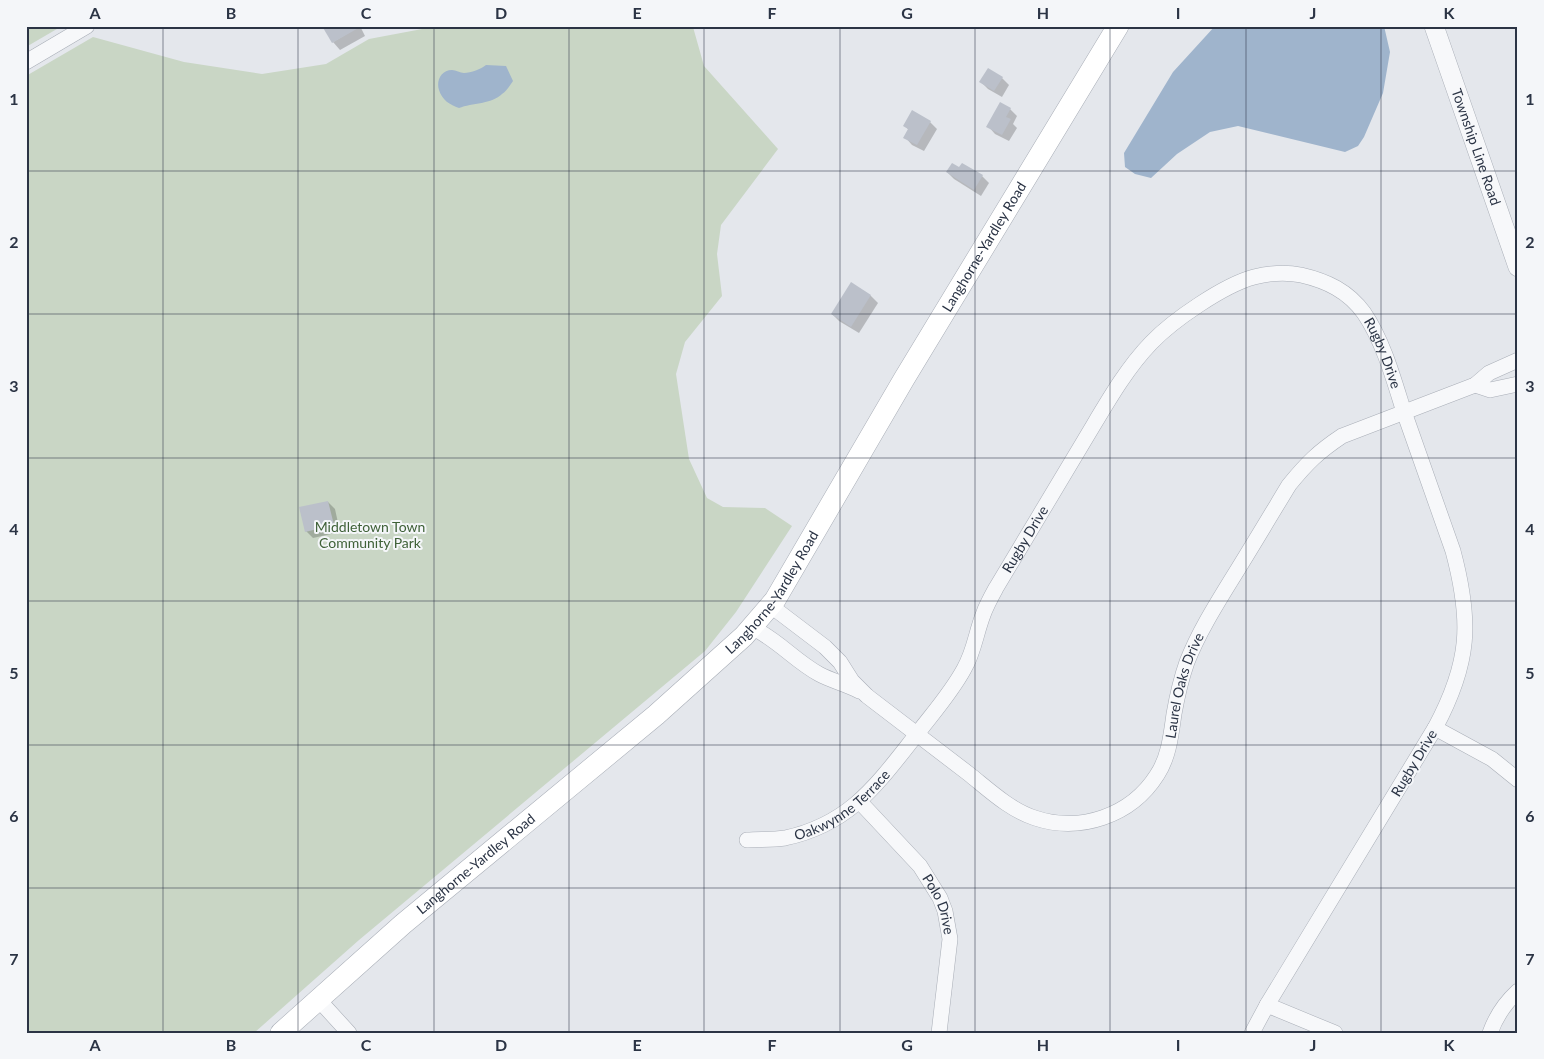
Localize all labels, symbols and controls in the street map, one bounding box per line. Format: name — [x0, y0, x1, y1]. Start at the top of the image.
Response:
text: A — [88, 3, 101, 22]
text: B — [226, 3, 236, 22]
text: C — [361, 3, 372, 22]
text: D — [495, 3, 507, 22]
text: E — [632, 3, 642, 22]
text: F — [767, 3, 777, 22]
text: G — [901, 3, 913, 22]
text: H — [1037, 3, 1049, 22]
text: I — [1176, 3, 1180, 22]
text: J — [1310, 3, 1316, 22]
text: K — [1444, 3, 1456, 22]
street label: Township Line Road — [1448, 86, 1505, 207]
text: 1 — [9, 89, 19, 108]
text: 1 — [1525, 89, 1535, 108]
street label: Langhorne-Yardley Road — [938, 179, 1029, 314]
text: 2 — [9, 232, 19, 251]
text: 2 — [1525, 232, 1535, 251]
street label: Rugby Drive — [1361, 314, 1405, 391]
text: 3 — [9, 376, 19, 395]
text: 3 — [1525, 376, 1535, 395]
street label: Rugby Drive — [998, 502, 1051, 576]
park label: Middletown Town Community Park — [315, 518, 425, 551]
text: 4 — [9, 519, 19, 538]
text: 4 — [1525, 519, 1535, 538]
street label: Langhorne-Yardley Road — [721, 527, 822, 657]
street label: Laurel Oaks Drive — [1162, 630, 1207, 740]
text: 5 — [9, 663, 19, 682]
text: 5 — [1525, 663, 1535, 682]
street label: Rugby Drive — [1387, 726, 1440, 799]
street label: Oakwynne Terrace — [792, 766, 893, 843]
text: 6 — [9, 806, 19, 825]
text: 6 — [1525, 806, 1535, 825]
street label: Langhorne-Yardley Road — [413, 810, 538, 917]
street label: Polo Drive — [919, 871, 958, 936]
text: 7 — [9, 949, 19, 968]
text: 7 — [1525, 949, 1535, 968]
text: A — [88, 1035, 101, 1054]
text: B — [226, 1035, 236, 1054]
text: C — [361, 1035, 372, 1054]
text: D — [495, 1035, 507, 1054]
text: E — [632, 1035, 642, 1054]
text: F — [767, 1035, 777, 1054]
text: G — [901, 1035, 913, 1054]
text: H — [1037, 1035, 1049, 1054]
text: I — [1176, 1035, 1180, 1054]
text: J — [1310, 1035, 1316, 1054]
text: K — [1444, 1035, 1456, 1054]

